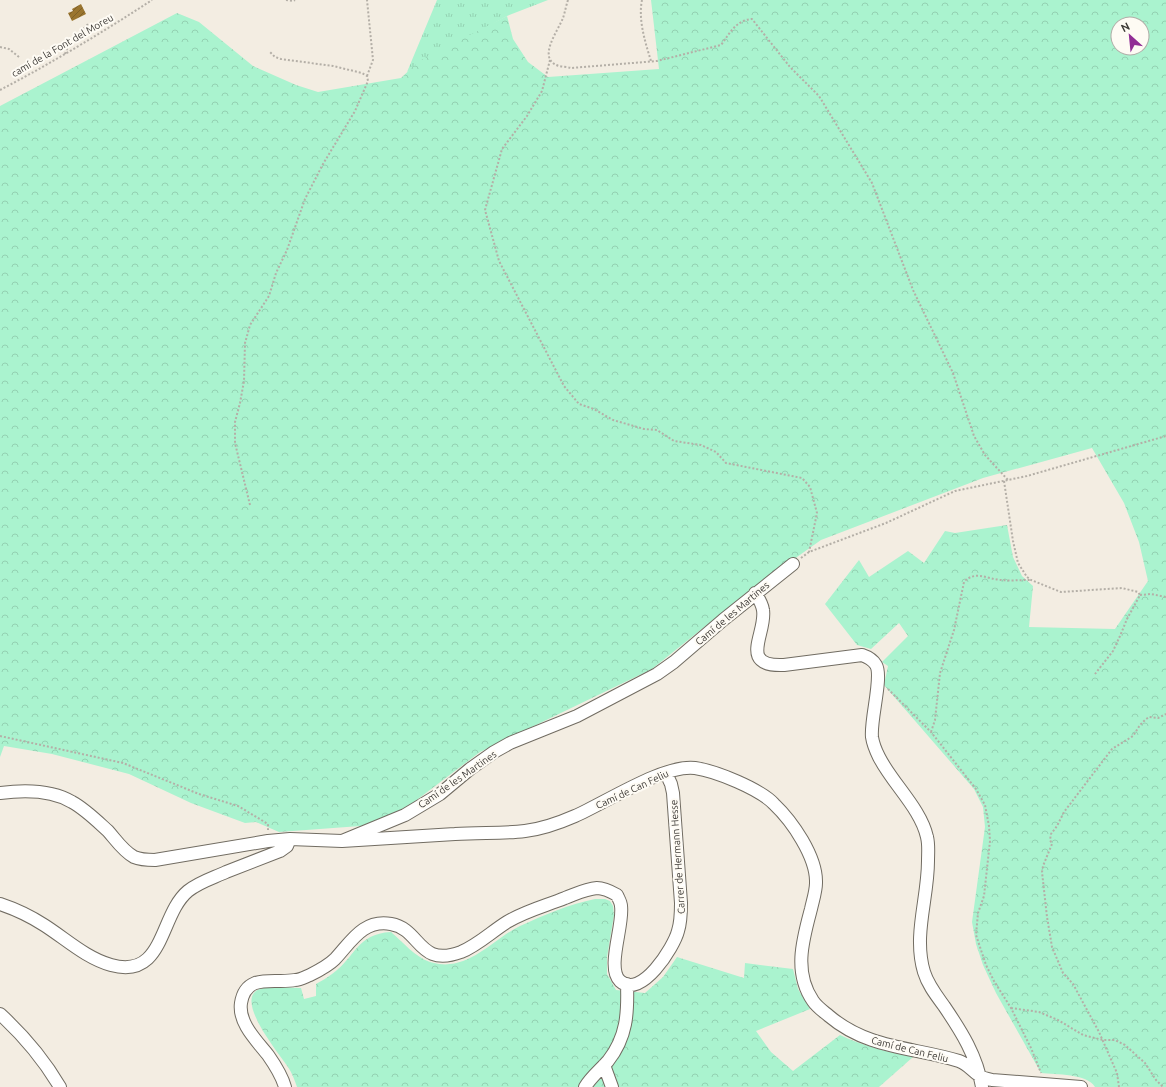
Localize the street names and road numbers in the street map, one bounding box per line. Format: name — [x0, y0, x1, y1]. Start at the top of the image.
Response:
street label: camí de la Font del Moreu — [9, 12, 115, 79]
street label: Camí de les Martines — [693, 579, 771, 647]
street label: Camí de les Martines — [416, 748, 498, 810]
street label: Camí de Can Feliu — [594, 768, 670, 811]
street label: Carrer de Hermann Hesse — [668, 799, 687, 914]
street label: Camí de Can Feliu — [870, 1035, 950, 1064]

